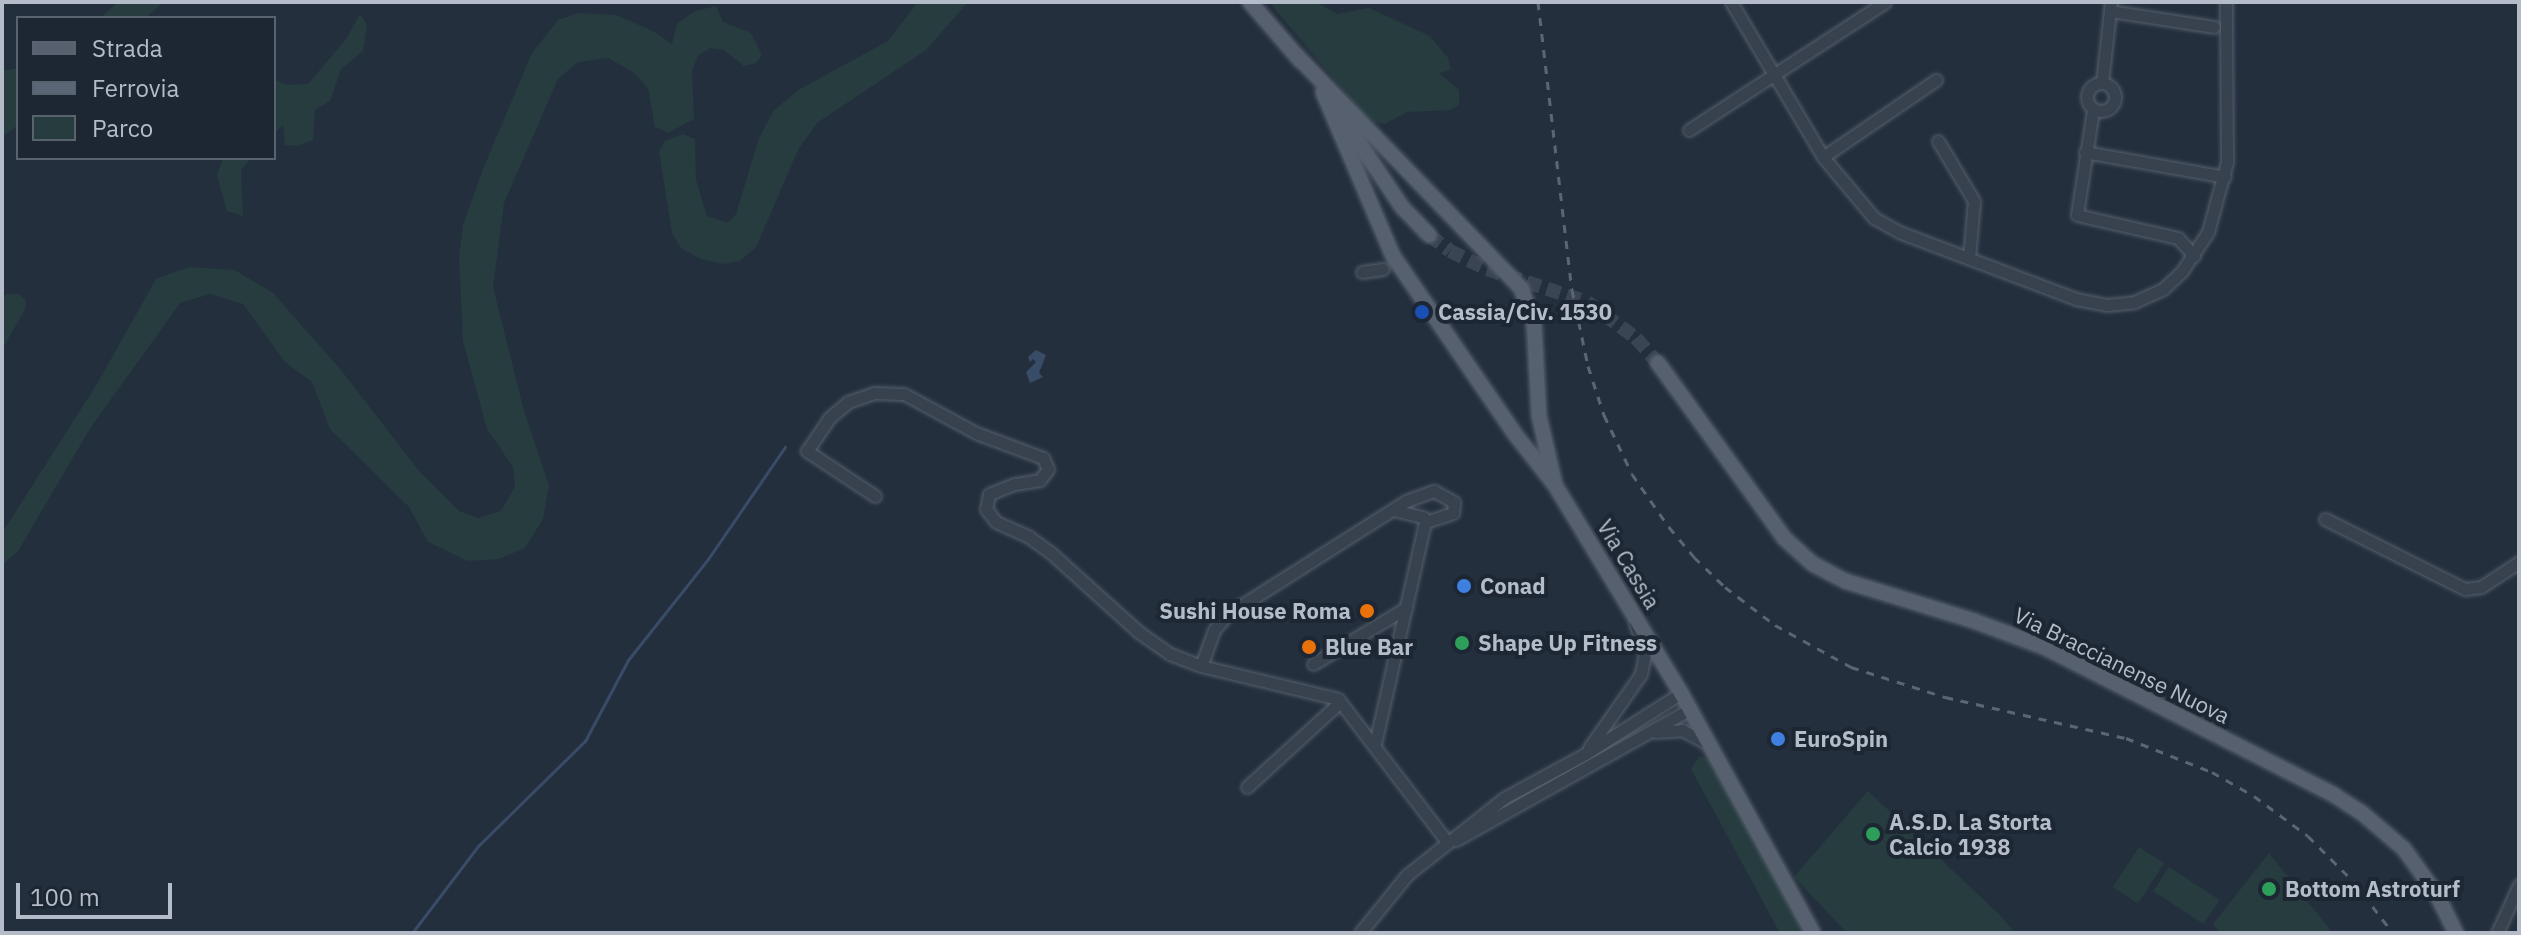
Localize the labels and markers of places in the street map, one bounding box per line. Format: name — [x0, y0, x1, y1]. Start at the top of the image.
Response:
place label: Cassia/Civ. 1530 — [1438, 299, 1612, 325]
marker: Cassia/Civ. 1530 — [1413, 303, 1431, 321]
place label: Conad — [1480, 573, 1546, 599]
marker: Conad — [1455, 577, 1473, 595]
place label: Sushi House Roma — [1159, 598, 1351, 624]
marker: Sushi House Roma — [1358, 602, 1376, 620]
place label: Shape Up Fitness — [1478, 630, 1657, 656]
place label: Blue Bar — [1325, 634, 1413, 660]
marker: Shape Up Fitness — [1453, 634, 1471, 652]
marker: Blue Bar — [1300, 638, 1318, 656]
place label: EuroSpin — [1794, 726, 1888, 752]
marker: EuroSpin — [1769, 730, 1787, 748]
place label: A.S.D. La Storta Calcio 1938 — [1889, 808, 2052, 860]
marker: A.S.D. La Storta Calcio 1938 — [1864, 825, 1882, 843]
place label: Bottom Astroturf — [2285, 876, 2460, 902]
marker: Bottom Astroturf — [2260, 880, 2278, 898]

